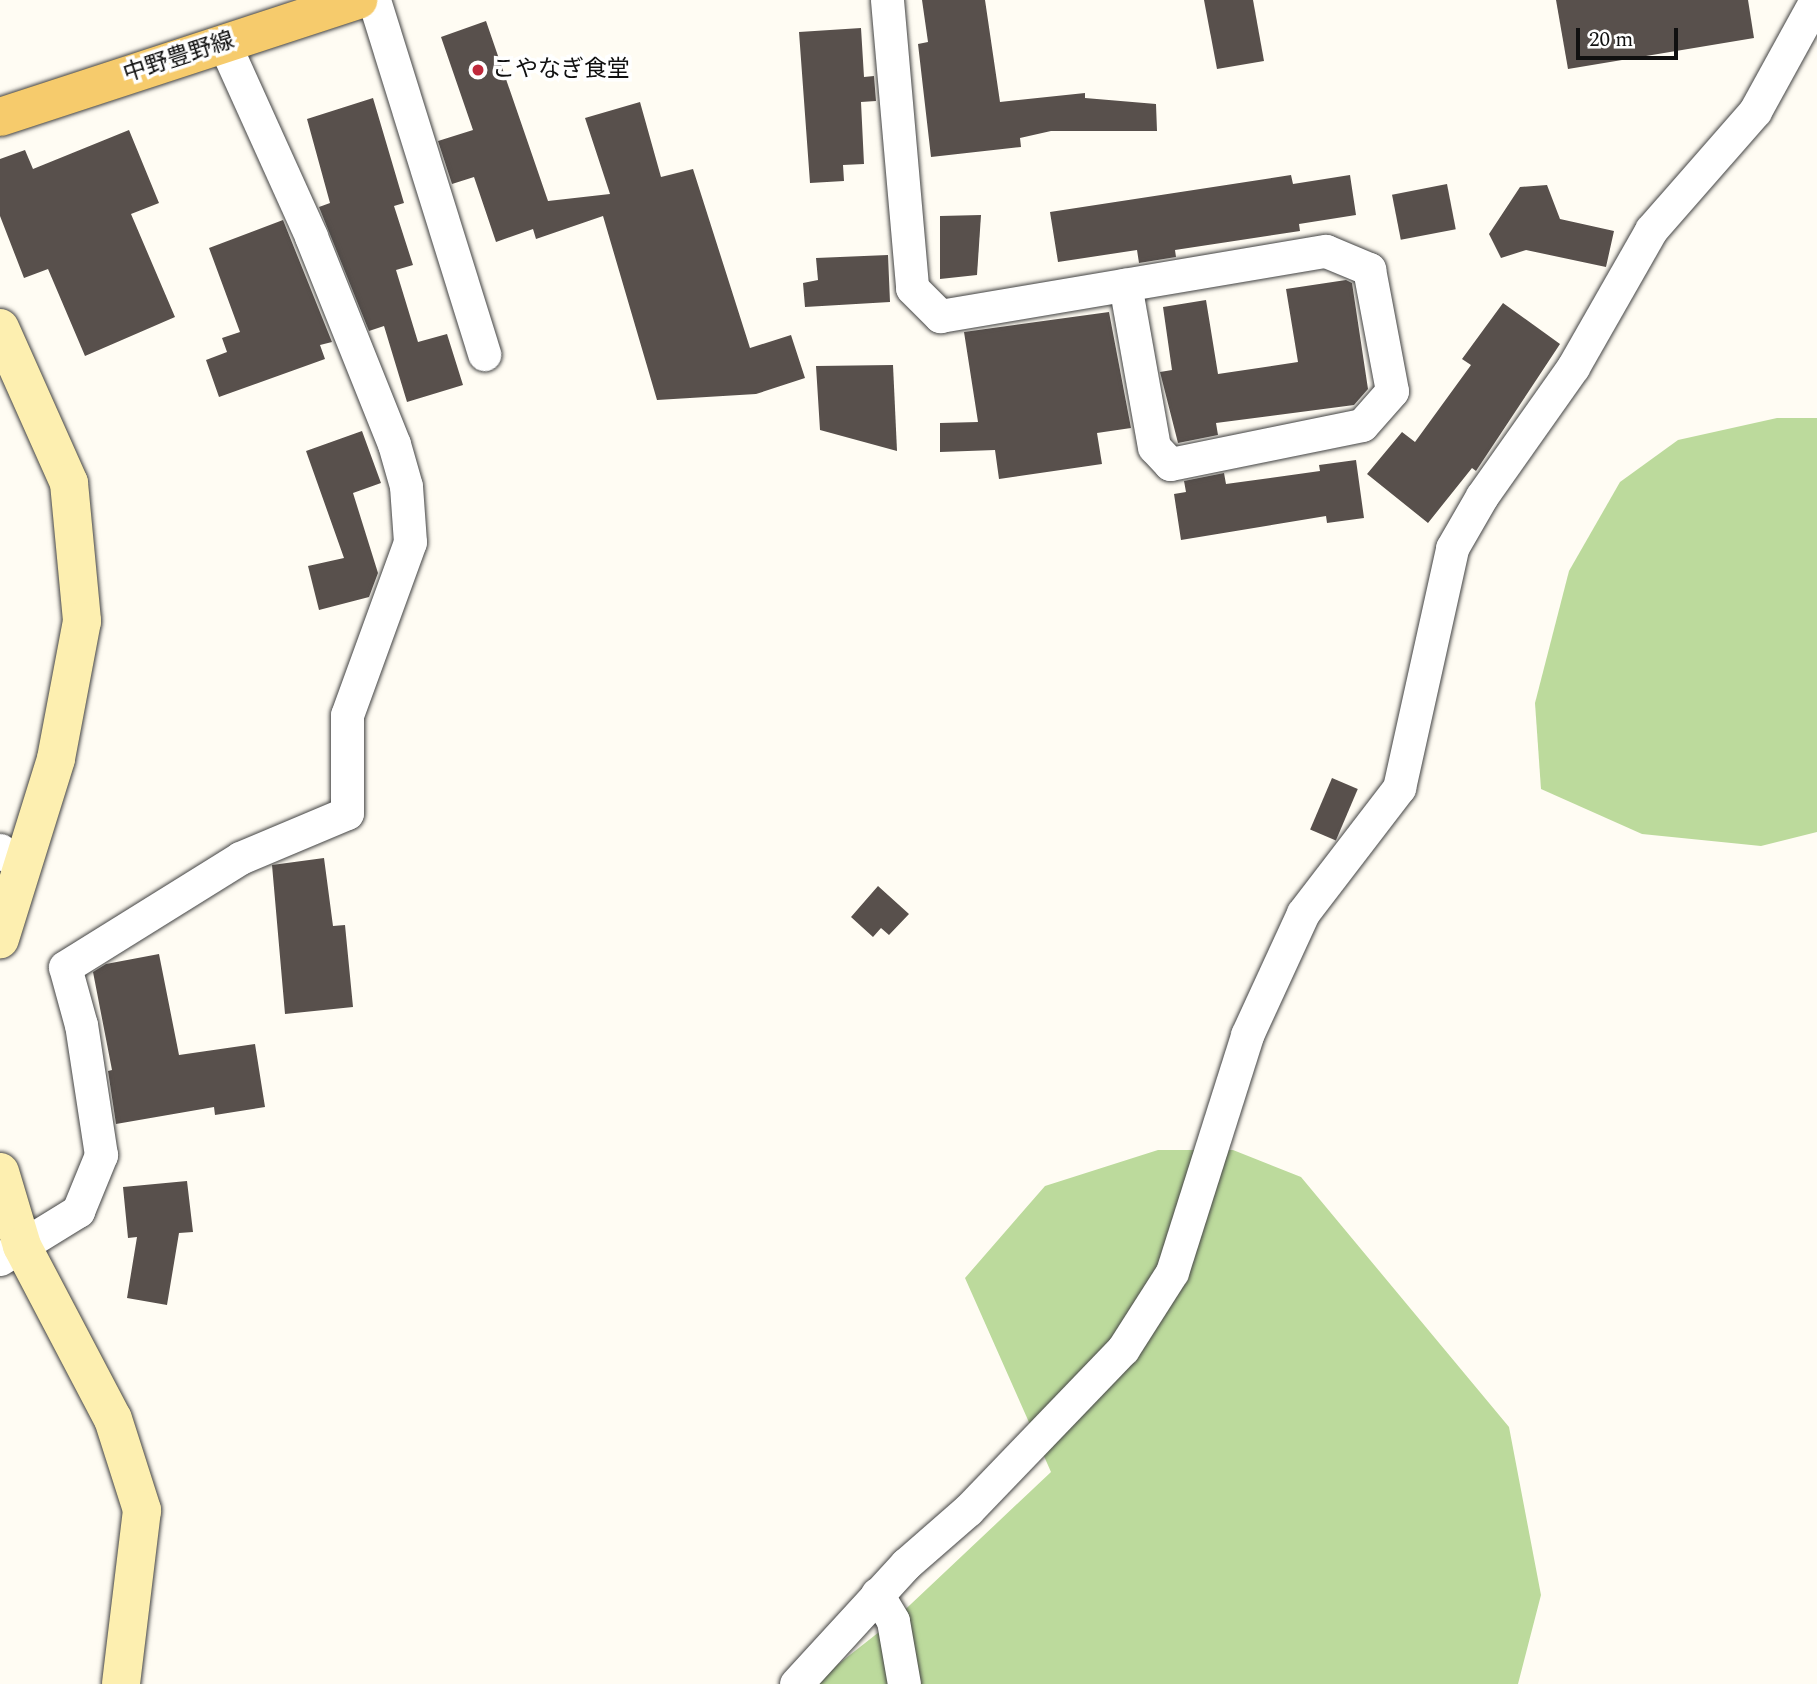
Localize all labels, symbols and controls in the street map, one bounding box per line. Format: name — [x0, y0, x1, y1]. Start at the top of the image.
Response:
scale bar — [1579, 14, 1680, 58]
text: 20 m — [1589, 24, 1633, 56]
street label: 中野豊野線 — [120, 27, 238, 89]
place label: こやなぎ食堂 — [492, 56, 630, 84]
marker: こやなぎ食堂 — [470, 62, 486, 78]

